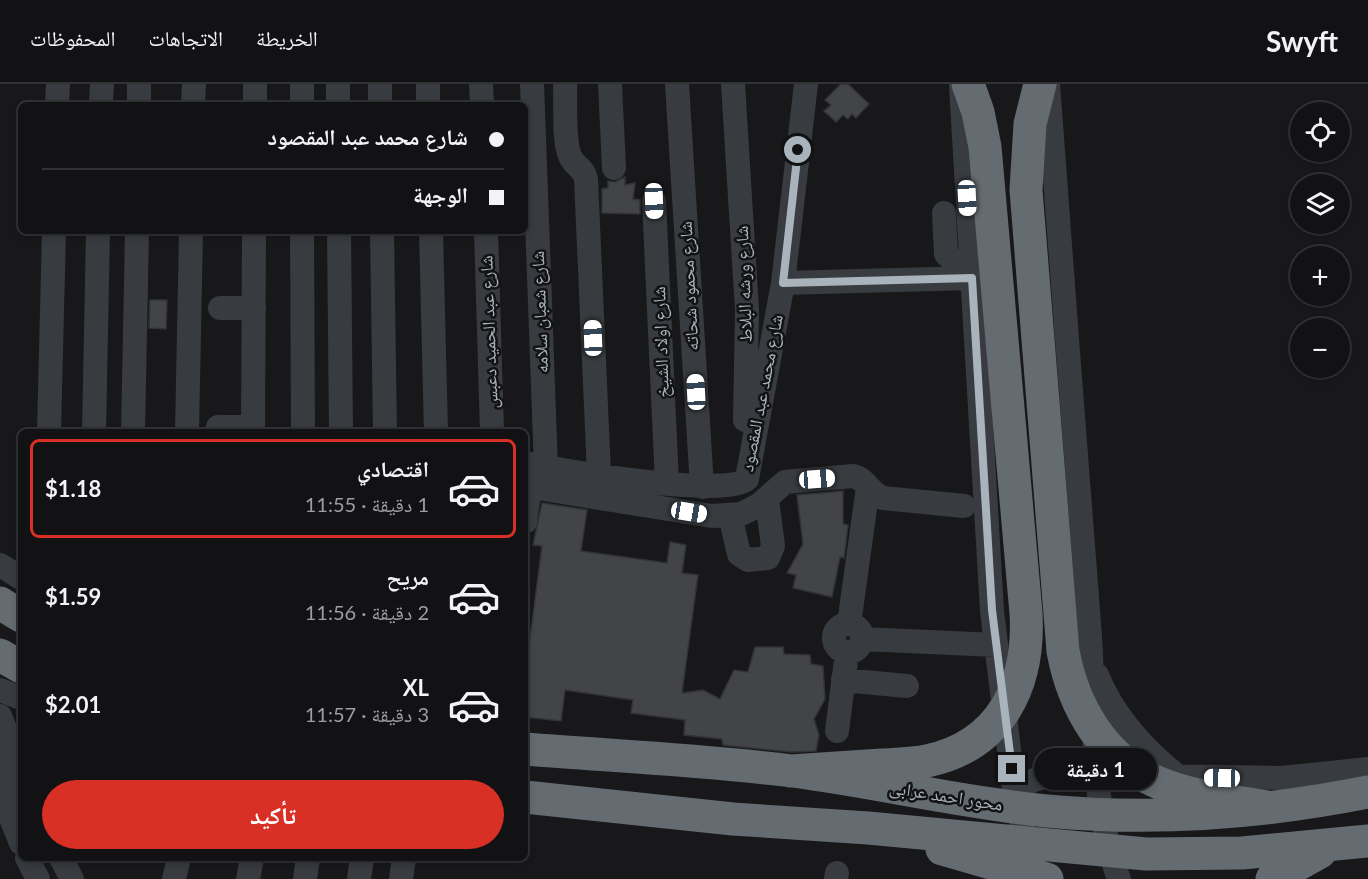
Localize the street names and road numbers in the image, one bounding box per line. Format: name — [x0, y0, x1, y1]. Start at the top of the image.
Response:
street label: شارع محمود شحاته — [674, 221, 703, 351]
street label: شارع ورشه البلاط — [730, 225, 757, 343]
street label: شارع شعبان سلامه — [526, 251, 553, 374]
street label: شارع عبد الحميد دعبس — [474, 255, 503, 409]
street label: شارع اولاد الشيخ — [647, 286, 675, 398]
street label: شارع محمد عبد المقصود — [735, 312, 788, 473]
street label: محور احمد عرابى — [888, 775, 1004, 816]

